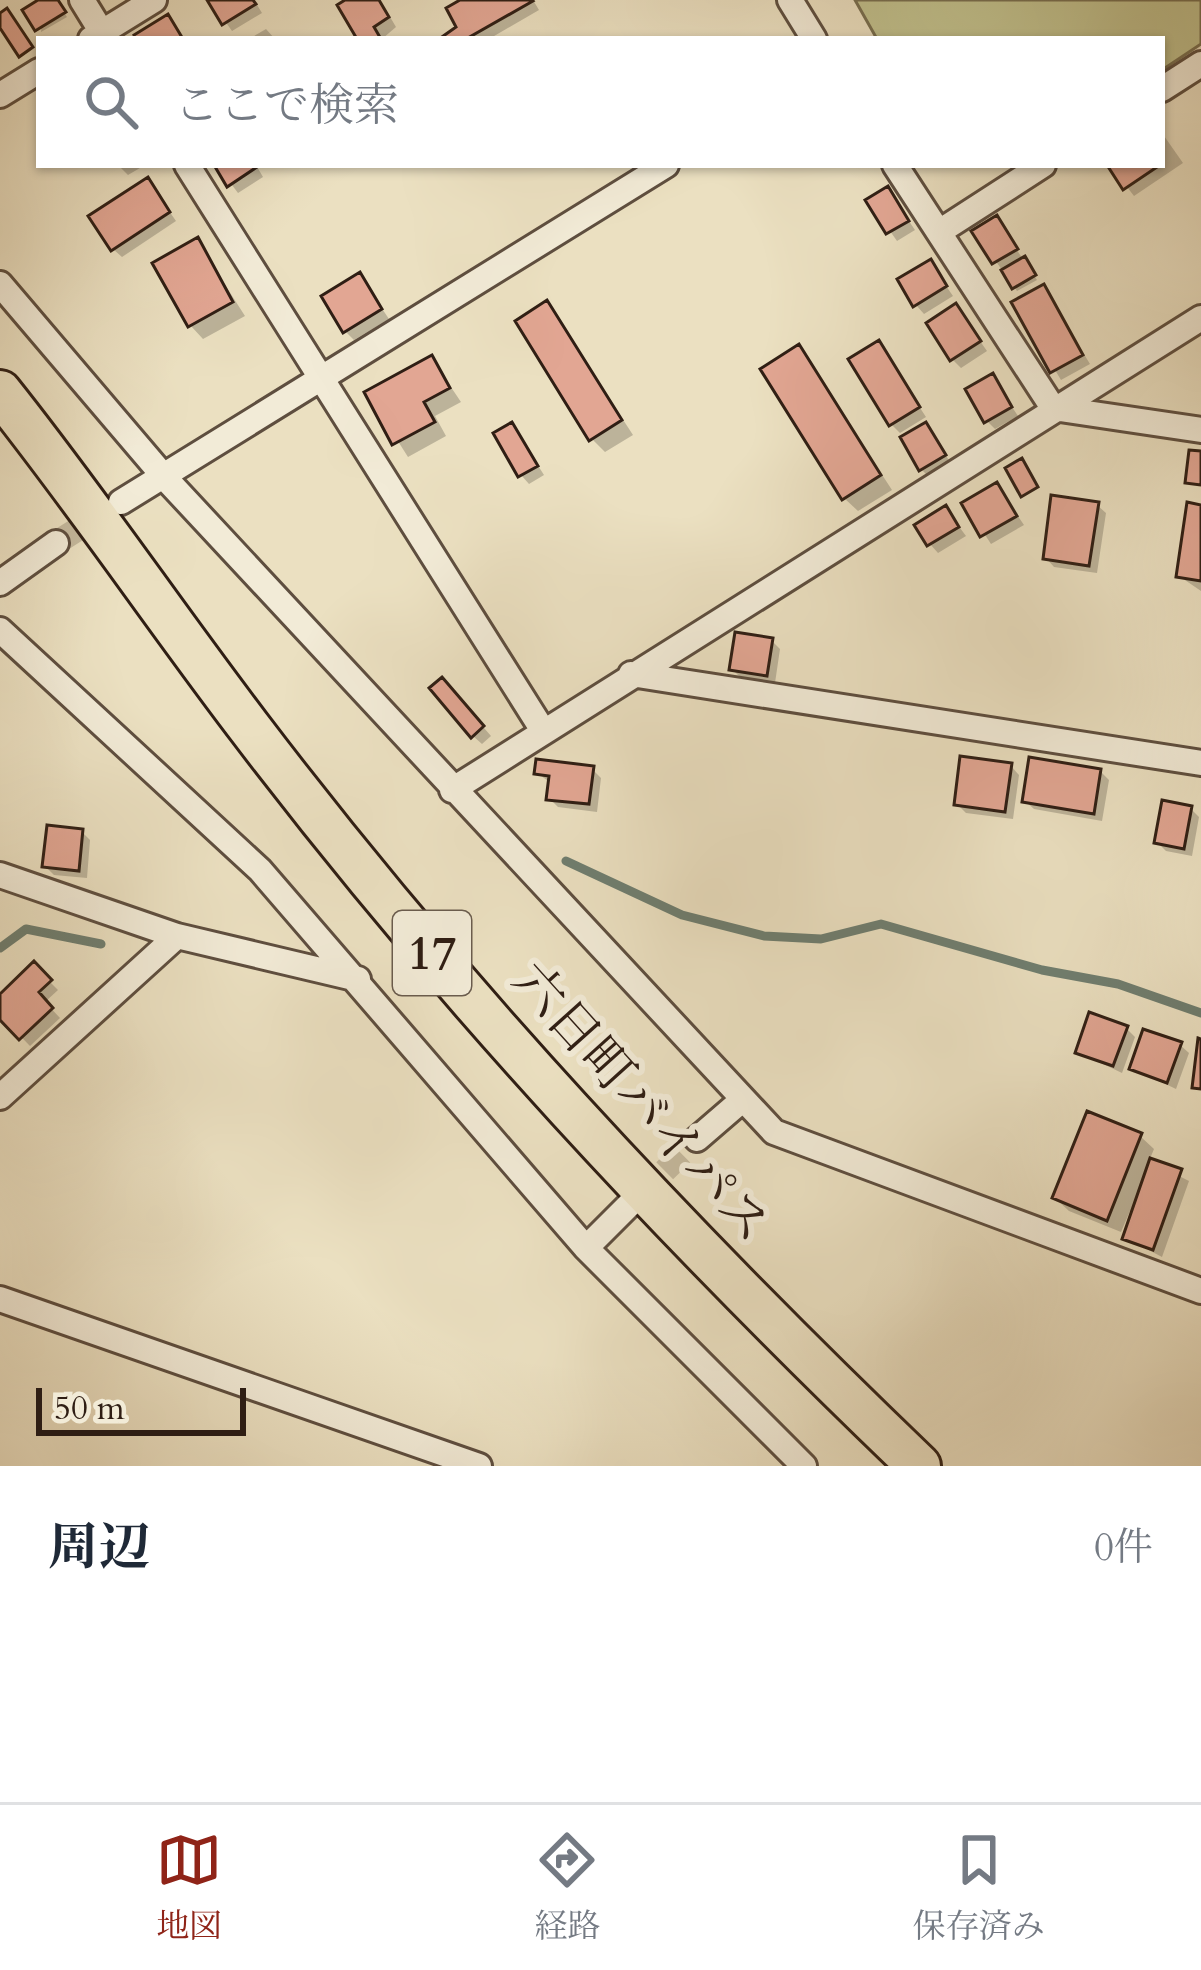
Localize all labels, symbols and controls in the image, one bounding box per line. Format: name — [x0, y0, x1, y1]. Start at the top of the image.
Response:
search box — [36, 36, 1165, 168]
icon: search — [78, 69, 144, 135]
text: ここで検索 — [174, 75, 399, 136]
road number: 17 — [393, 911, 471, 995]
street label: 六日町バイパス — [496, 947, 786, 1259]
scale bar — [36, 1382, 246, 1435]
text: 50 m — [54, 1386, 125, 1431]
text: 周辺 — [48, 1513, 150, 1583]
text: 0件 — [1094, 1521, 1153, 1574]
tab: 地図 — [156, 1827, 222, 1949]
tab: 経路 — [534, 1827, 600, 1949]
tab: 保存済み — [913, 1827, 1045, 1949]

